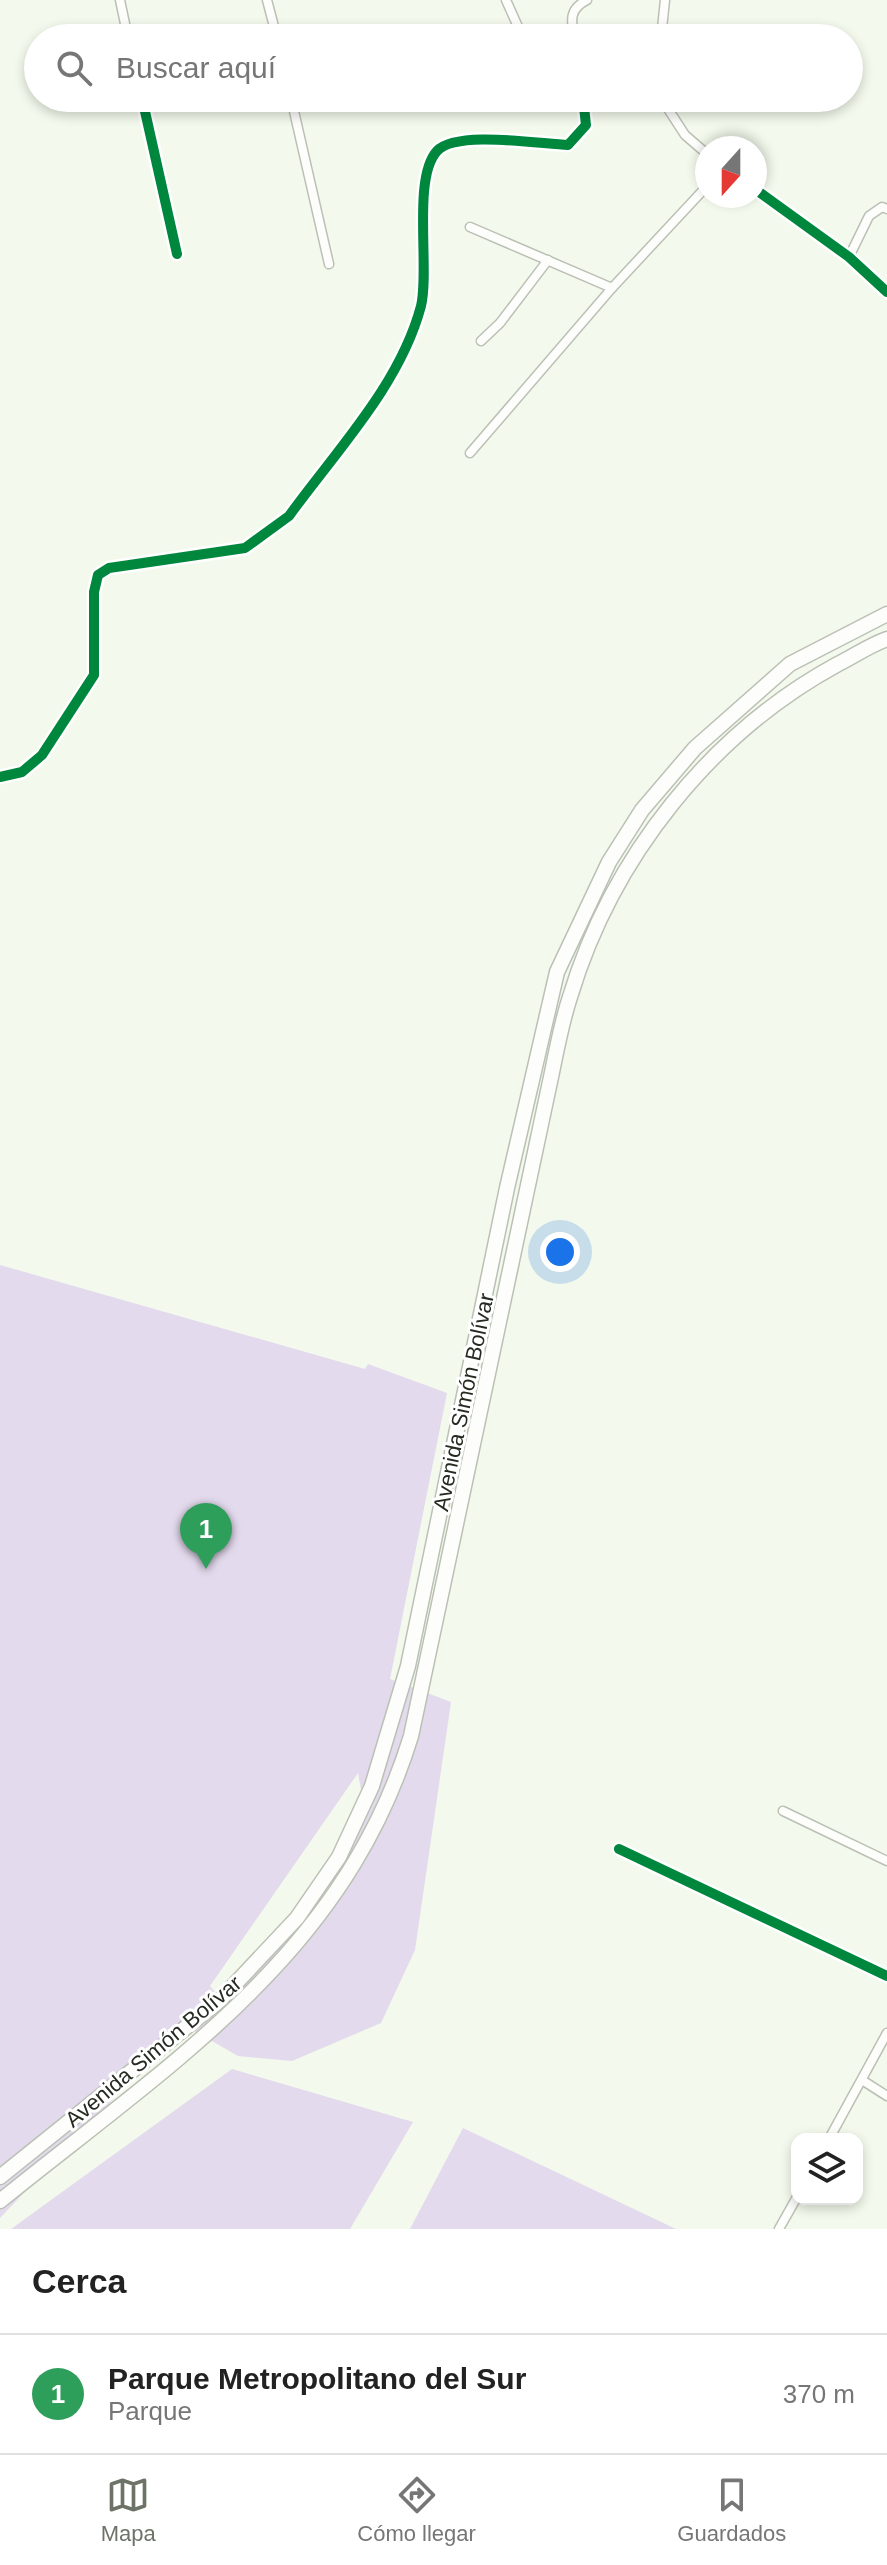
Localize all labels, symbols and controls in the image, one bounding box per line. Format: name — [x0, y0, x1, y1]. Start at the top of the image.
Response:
search box — [24, 24, 863, 112]
icon: search — [52, 46, 96, 90]
text: Buscar aquí — [116, 51, 276, 84]
north arrow — [695, 136, 767, 208]
your location — [540, 1232, 580, 1272]
street label: Avenida Simón Bolívar — [428, 1291, 499, 1513]
pin: 1 — [180, 1503, 232, 1569]
street label: Avenida Simón Bolívar — [60, 1970, 246, 2132]
map controls — [791, 2133, 863, 2205]
button: layers — [791, 2133, 863, 2205]
text: Cerca — [32, 2262, 127, 2300]
text: Parque Metropolitano del Sur — [108, 2362, 526, 2395]
text: 1 — [51, 2379, 65, 2409]
text: 370 m — [783, 2379, 855, 2409]
text: Parque — [108, 2396, 192, 2426]
tab: Mapa — [101, 2473, 156, 2547]
tab: Cómo llegar — [357, 2473, 476, 2547]
tab: Guardados — [677, 2473, 786, 2547]

